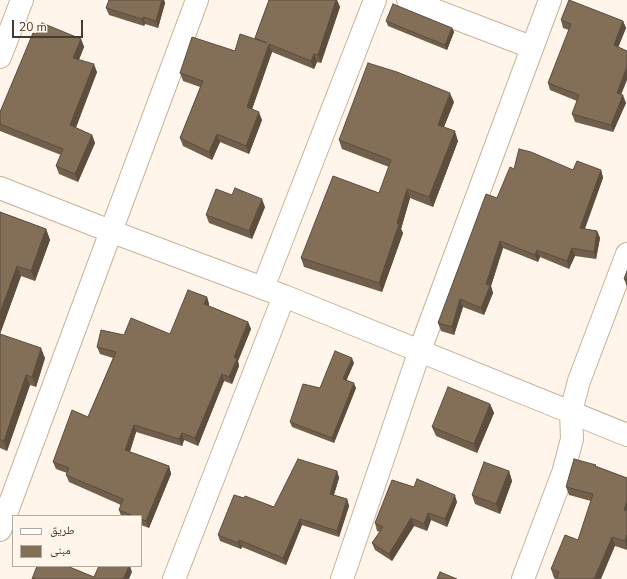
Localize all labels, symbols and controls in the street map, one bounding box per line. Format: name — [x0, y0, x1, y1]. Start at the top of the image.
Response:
scale bar — [14, 12, 85, 38]
text: 20 m — [19, 19, 47, 35]
legend — [12, 515, 142, 567]
text: طريق — [50, 522, 75, 538]
text: مبنى — [50, 542, 71, 558]

